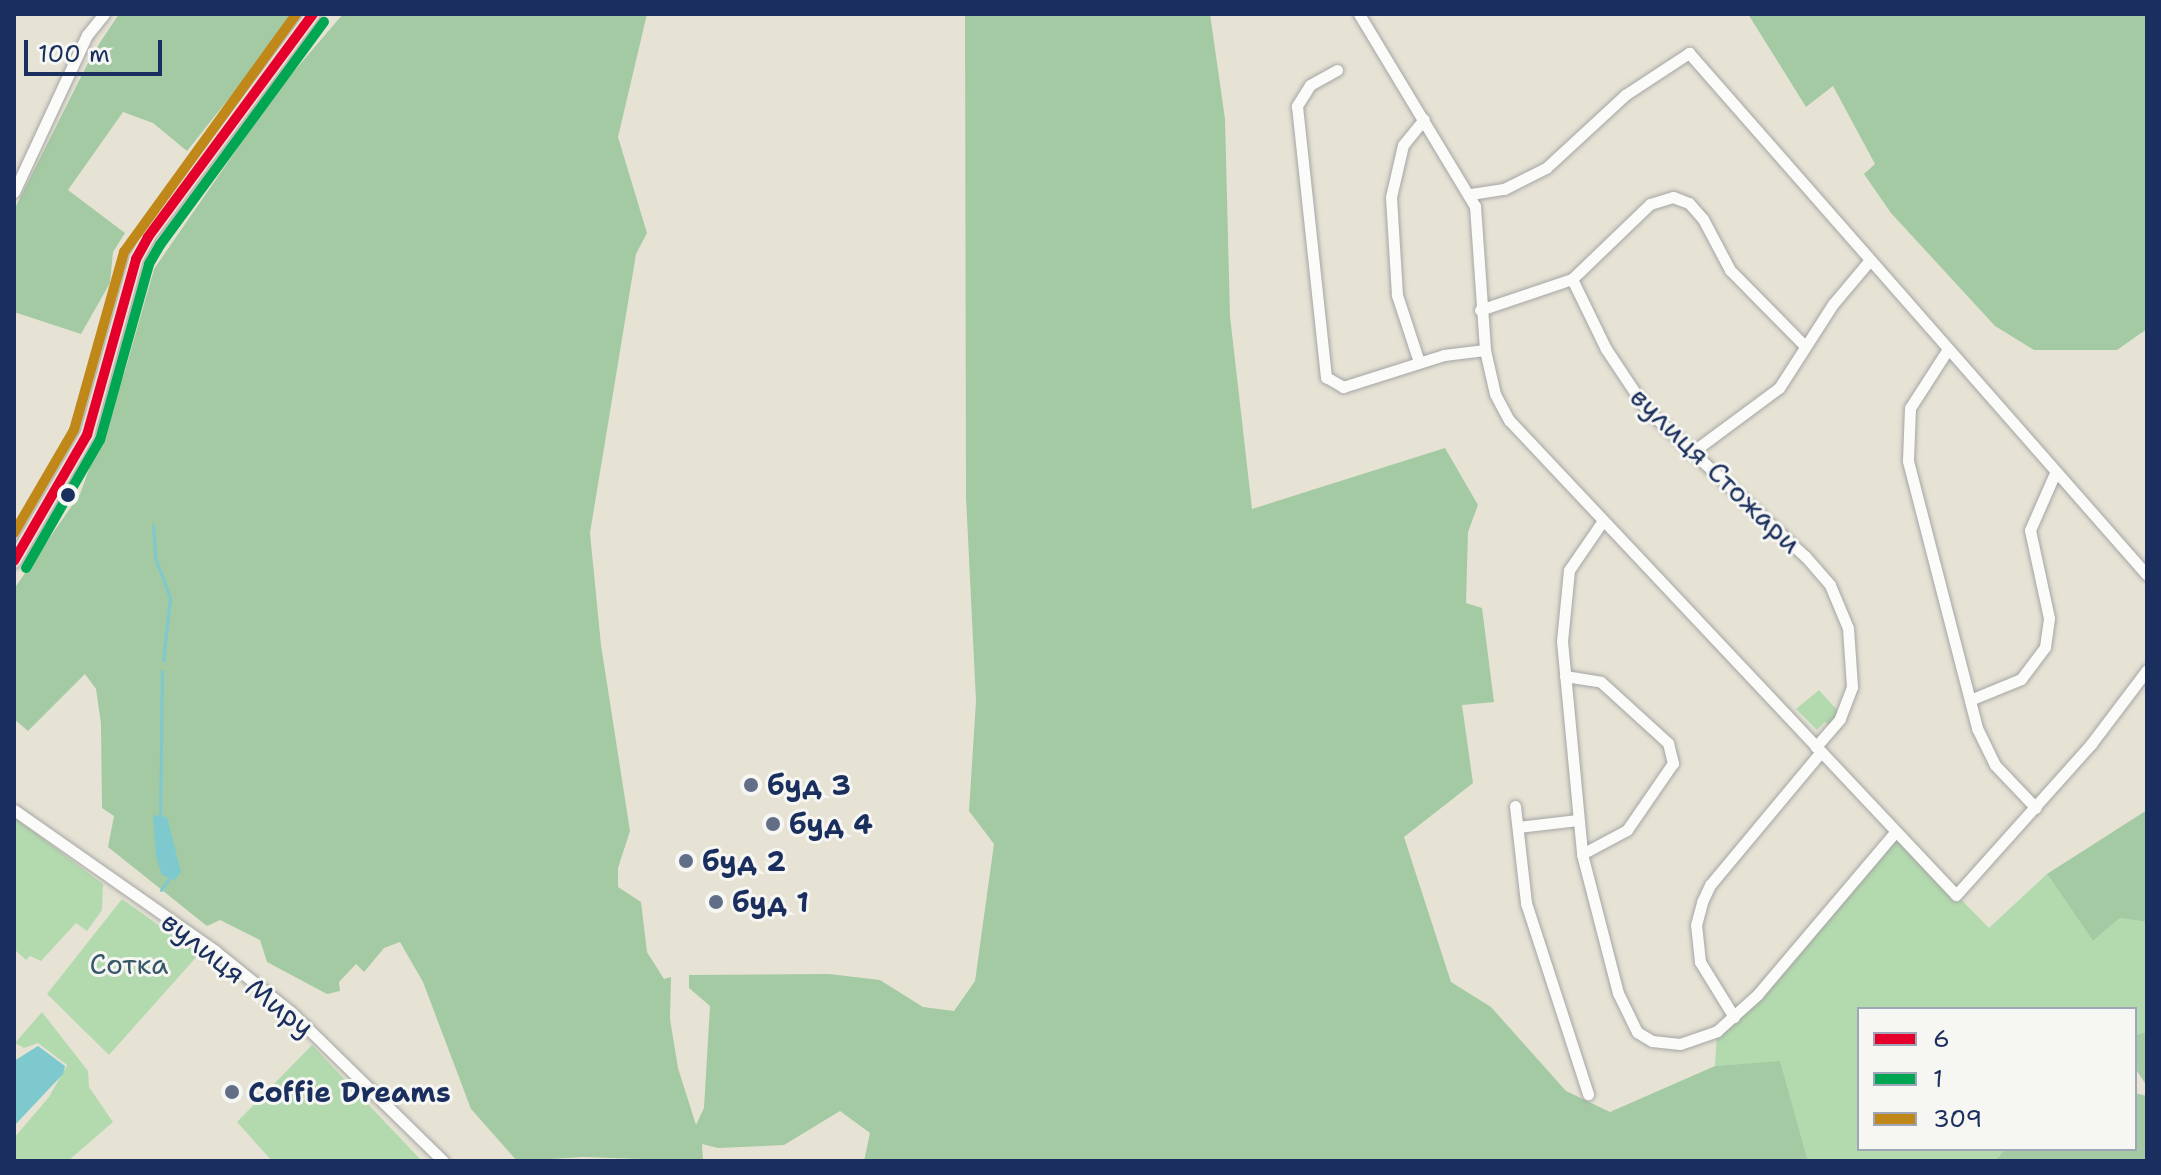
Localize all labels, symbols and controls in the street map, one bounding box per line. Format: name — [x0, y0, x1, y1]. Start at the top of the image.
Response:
scale bar — [28, 24, 166, 74]
text: 100 m — [38, 38, 110, 70]
street label: вулиця Стожари — [1624, 380, 1808, 560]
unlabelled marker — [60, 487, 76, 503]
place label: буд 3 — [767, 768, 851, 802]
marker: буд 3 — [742, 776, 760, 794]
place label: буд 4 — [789, 807, 873, 841]
marker: буд 4 — [764, 815, 782, 833]
place label: буд 2 — [702, 844, 786, 878]
marker: буд 2 — [677, 852, 695, 870]
place label: буд 1 — [732, 885, 809, 919]
marker: буд 1 — [707, 893, 725, 911]
street label: вулиця Миру — [155, 904, 321, 1044]
park label: Сотка — [90, 947, 168, 981]
legend — [1857, 1007, 2137, 1151]
text: 6 — [1933, 1023, 1950, 1055]
text: 1 — [1933, 1063, 1943, 1095]
place label: Coffie Dreams — [248, 1075, 451, 1109]
marker: Coffie Dreams — [223, 1083, 241, 1101]
text: 309 — [1933, 1103, 1982, 1135]

